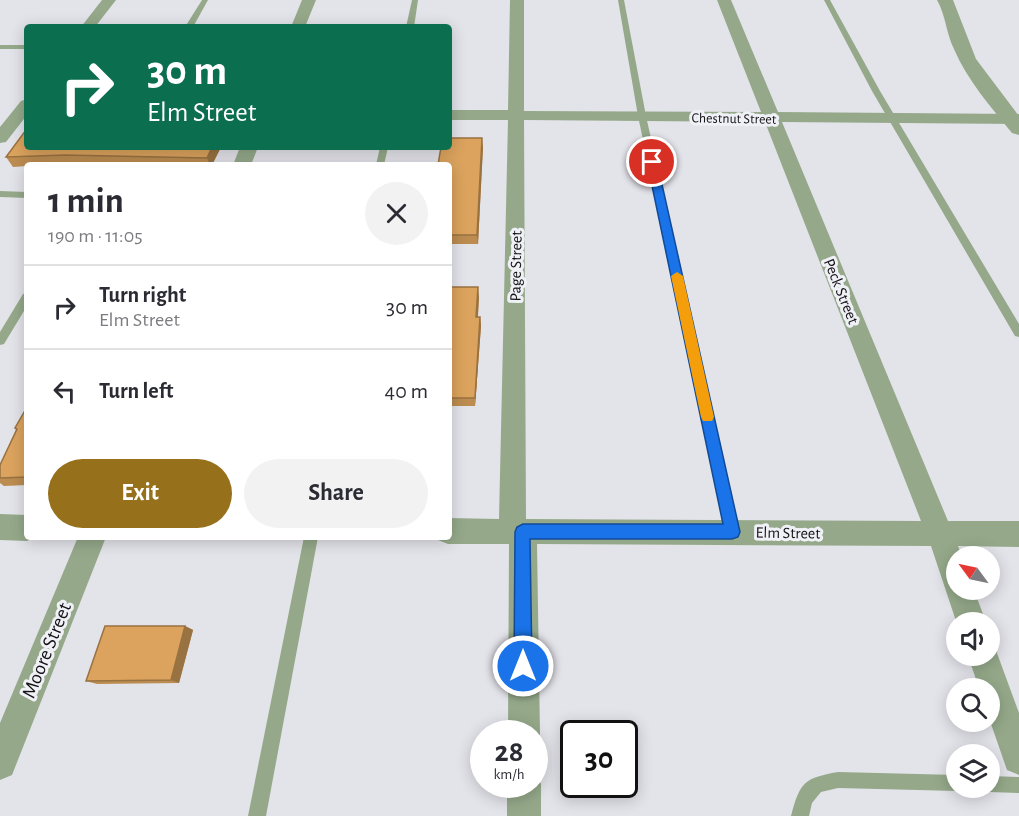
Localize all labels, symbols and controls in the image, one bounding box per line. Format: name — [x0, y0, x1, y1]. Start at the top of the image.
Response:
icon: right — [48, 48, 126, 126]
text: 30 m — [147, 50, 227, 92]
text: Elm Street — [147, 99, 256, 126]
street label: Chestnut Street — [691, 111, 777, 127]
pin — [626, 136, 677, 187]
icon: arrive — [635, 145, 668, 178]
button: close — [365, 182, 428, 245]
text: 1 min — [48, 183, 124, 219]
text: 190 m · 11:05 — [48, 226, 143, 246]
street label: Page Street — [507, 230, 525, 302]
street label: Peck Street — [821, 256, 861, 326]
text: Turn right — [99, 284, 186, 306]
icon: right — [48, 291, 81, 324]
text: 30 m — [386, 296, 428, 318]
text: Elm Street — [99, 310, 180, 330]
icon: left — [48, 375, 81, 408]
text: Turn left — [99, 380, 173, 402]
text: 40 m — [385, 380, 428, 402]
button: Exit — [48, 459, 232, 528]
button: Share — [244, 459, 428, 528]
street label: Elm Street — [755, 524, 821, 542]
north arrow — [946, 546, 1000, 600]
map controls — [946, 546, 1000, 798]
street label: Moore Street — [19, 599, 75, 701]
button: sound — [946, 612, 1000, 666]
position arrow — [491, 634, 555, 698]
button: search — [946, 678, 1000, 732]
speed limit sign: 30 — [560, 720, 638, 798]
text: 28 — [495, 737, 523, 767]
button: layers — [946, 744, 1000, 798]
text: km/h — [494, 767, 524, 782]

